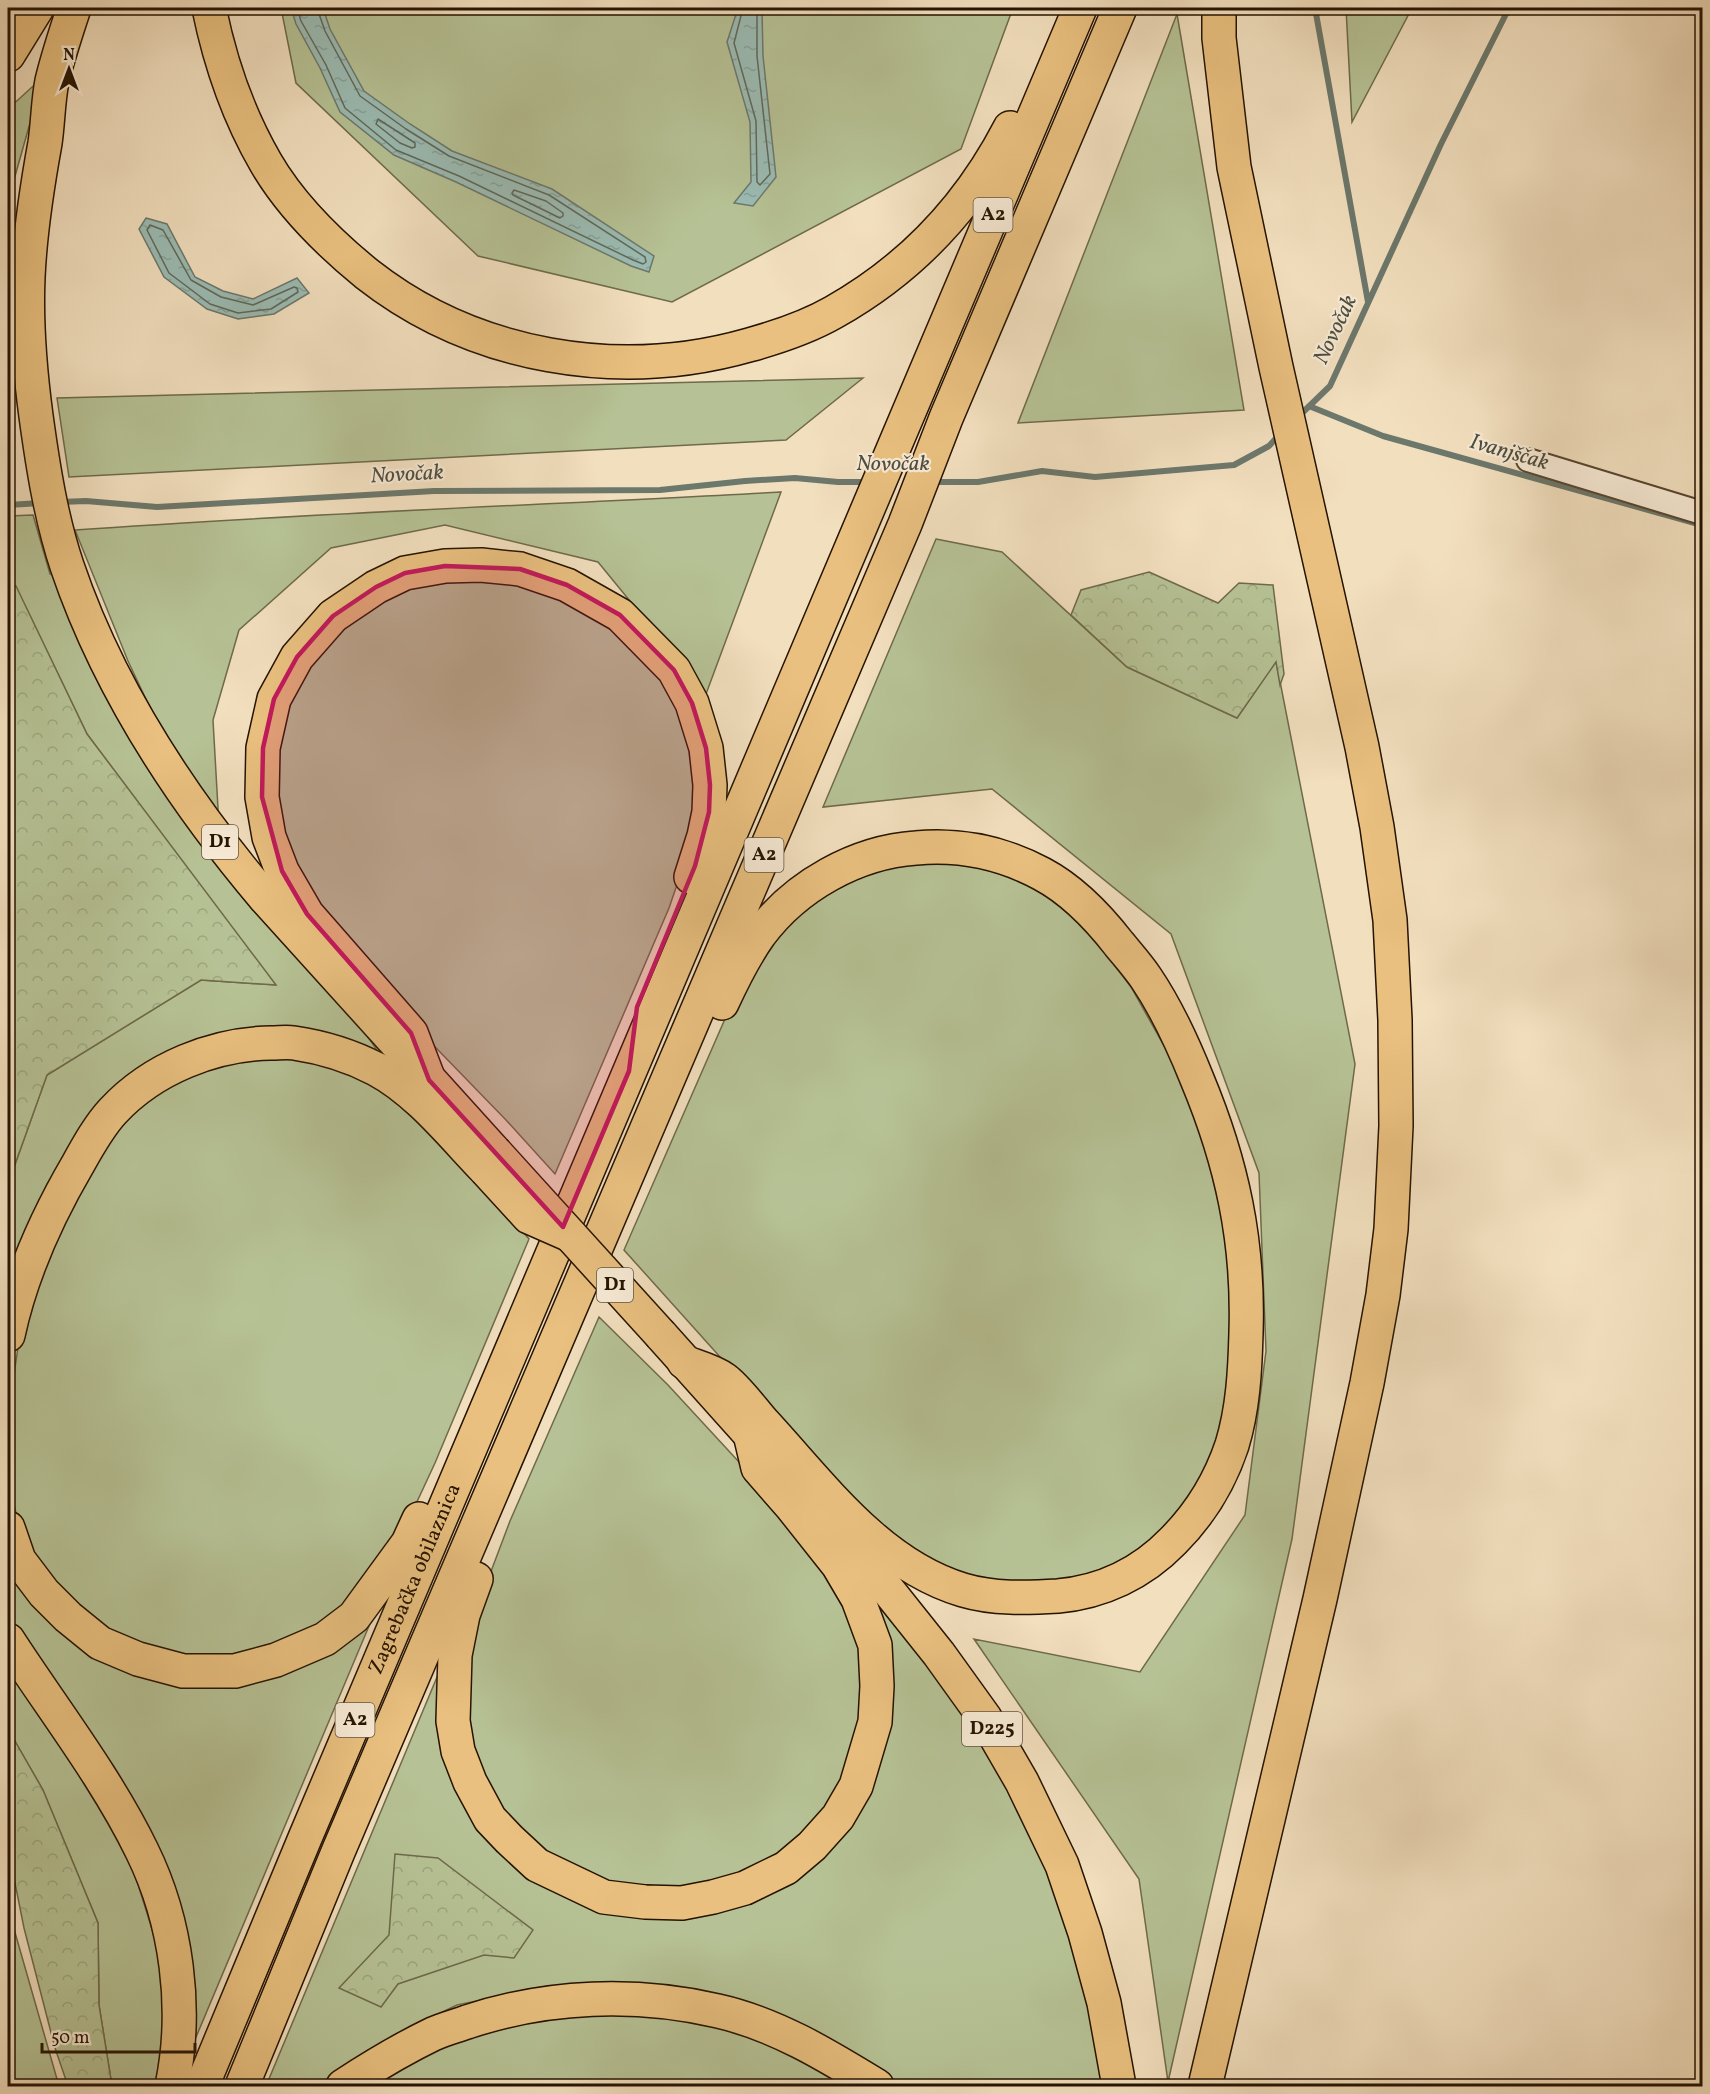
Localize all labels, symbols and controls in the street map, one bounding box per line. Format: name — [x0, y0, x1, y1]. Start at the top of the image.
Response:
north arrow — [39, 39, 99, 99]
text: N — [63, 45, 75, 67]
road number: A2 — [974, 198, 1012, 232]
water label: Novočak — [1306, 290, 1366, 370]
water label: Ivanjščak — [1466, 427, 1552, 479]
water label: Novočak — [856, 449, 930, 480]
water label: Novočak — [370, 458, 444, 492]
road number: D1 — [202, 825, 238, 859]
road number: A2 — [744, 838, 783, 872]
road number: D1 — [597, 1268, 633, 1302]
street label: Zagrebačka obilaznica — [361, 1479, 468, 1679]
road number: A2 — [336, 1703, 374, 1737]
road number: D225 — [962, 1712, 1022, 1746]
scale bar — [42, 2016, 195, 2054]
text: 50 m — [51, 2026, 90, 2051]

